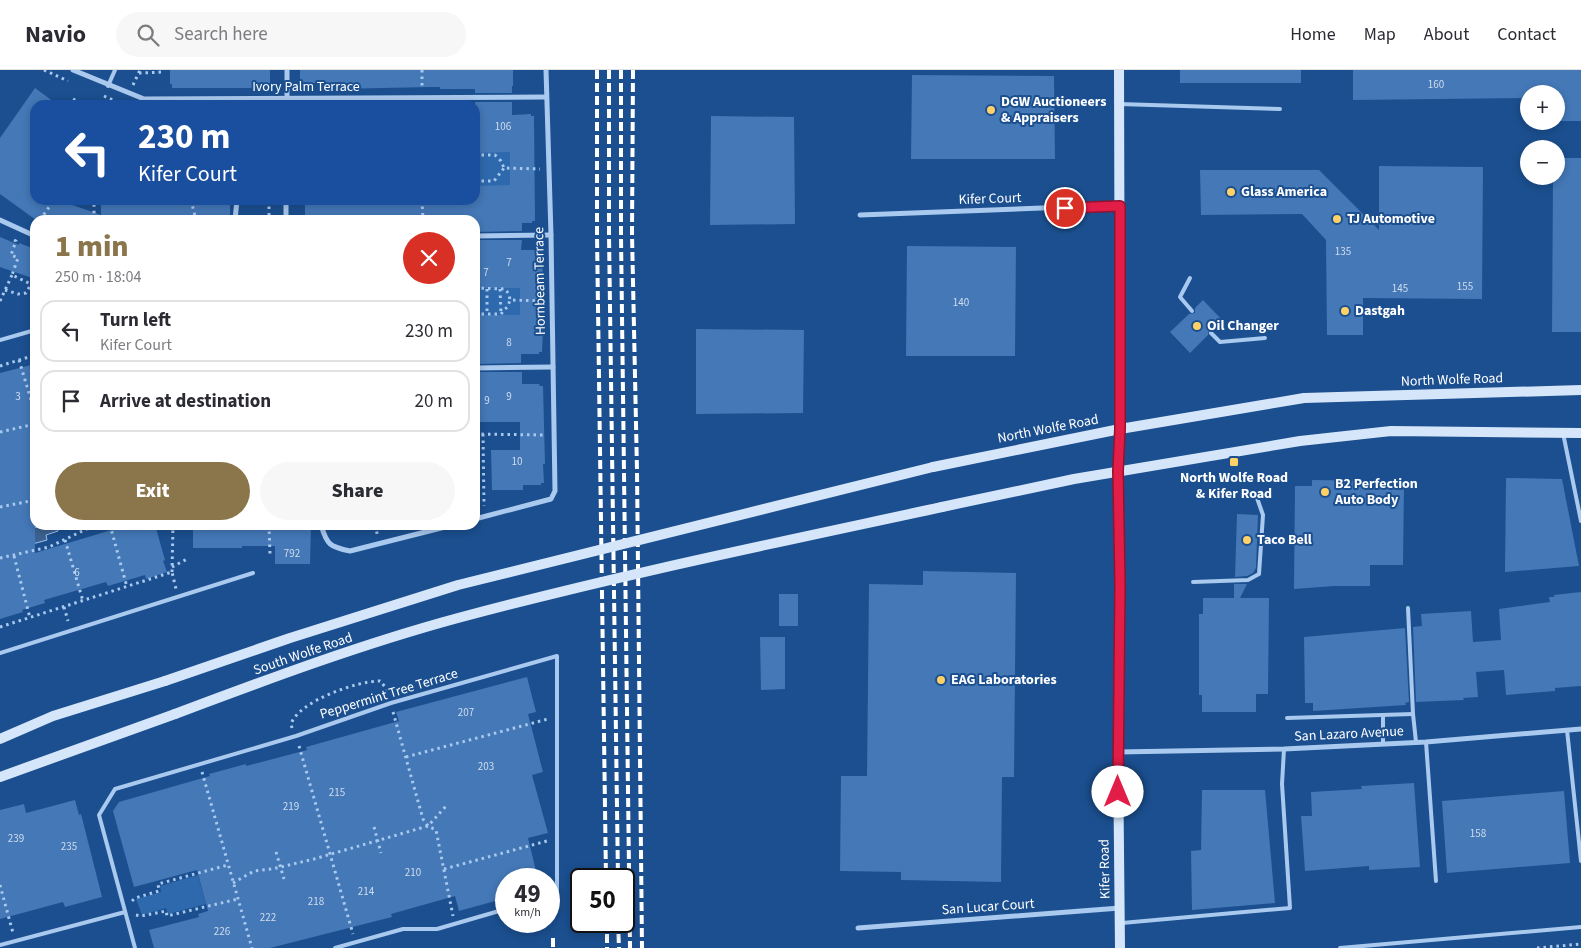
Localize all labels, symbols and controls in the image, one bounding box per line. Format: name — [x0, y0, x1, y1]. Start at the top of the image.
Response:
search box — [116, 12, 466, 57]
text: Navio — [25, 17, 86, 52]
icon: search — [134, 21, 162, 49]
text: Search here — [174, 21, 268, 48]
text: Home — [1290, 22, 1336, 47]
text: Map — [1364, 22, 1396, 47]
text: About — [1424, 22, 1469, 47]
text: Contact — [1497, 22, 1556, 47]
street label: Ivory Palm Terrace — [252, 77, 360, 97]
house number: 160 — [1428, 77, 1444, 92]
map controls — [1520, 85, 1565, 185]
button: + — [1520, 85, 1565, 130]
place label: DGW Auctioneers & Appraisers — [1001, 92, 1106, 128]
marker: DGW Auctioneers & Appraisers — [985, 104, 997, 116]
text: 230 m — [138, 112, 230, 162]
house number: 106 — [495, 119, 512, 134]
icon: left — [55, 120, 120, 185]
button: − — [1520, 140, 1565, 185]
text: Kifer Court — [138, 158, 237, 190]
place label: Glass America — [1241, 182, 1327, 202]
marker: Glass America — [1225, 186, 1237, 198]
pin — [1044, 187, 1086, 229]
street label: Kifer Court — [958, 188, 1022, 210]
icon: arrive — [1051, 194, 1079, 222]
place label: TJ Automotive — [1347, 209, 1435, 229]
marker: TJ Automotive — [1331, 213, 1343, 225]
text: 1 min — [55, 225, 129, 268]
street label: Hornbeam Terrace — [529, 227, 551, 335]
button: close — [403, 232, 455, 284]
house number: 135 — [1335, 244, 1351, 259]
house number: 7 — [506, 255, 512, 270]
house number: 7 — [483, 265, 489, 280]
text: 250 m · 18:04 — [55, 266, 142, 288]
house number: 155 — [1457, 279, 1473, 294]
house number: 145 — [1392, 281, 1408, 296]
house number: 140 — [953, 295, 969, 310]
place label: Dastgah — [1355, 301, 1405, 321]
marker: Dastgah — [1339, 305, 1351, 317]
text: Turn left — [100, 307, 171, 334]
place label: Oil Changer — [1207, 316, 1279, 336]
icon: left — [57, 317, 85, 345]
text: 230 m — [405, 318, 453, 345]
marker: Oil Changer — [1191, 320, 1203, 332]
text: Kifer Court — [100, 334, 172, 356]
house number: 8 — [506, 335, 512, 350]
street label: North Wolfe Road — [1400, 368, 1504, 392]
icon: arrive — [57, 387, 85, 415]
text: Arrive at destination — [100, 388, 271, 415]
text: 20 m — [415, 388, 453, 415]
house number: 3 — [15, 389, 21, 404]
house number: 9 — [506, 389, 512, 404]
house number: 9 — [484, 393, 490, 408]
street label: North Wolfe Road — [996, 409, 1100, 449]
house number: 10 — [512, 454, 522, 469]
marker: North Wolfe Road & Kifer Road — [1228, 456, 1240, 468]
button: Exit — [55, 462, 250, 520]
button: Share — [260, 462, 455, 520]
place label: North Wolfe Road & Kifer Road — [1180, 468, 1288, 504]
place label: B2 Perfection Auto Body — [1334, 474, 1418, 510]
marker: B2 Perfection Auto Body — [1319, 486, 1331, 498]
place label: Taco Bell — [1257, 530, 1312, 550]
marker: Taco Bell — [1241, 534, 1253, 546]
house number: 792 — [284, 546, 300, 561]
house number: 6 — [74, 565, 80, 580]
street label: South Wolfe Road — [251, 628, 355, 680]
street label: Peppermint Tree Terrace — [318, 663, 461, 725]
place label: EAG Laboratories — [951, 670, 1057, 690]
marker: EAG Laboratories — [935, 674, 947, 686]
house number: 207 — [458, 705, 474, 720]
street label: San Lazaro Avenue — [1294, 721, 1404, 747]
house number: 203 — [478, 759, 494, 774]
position arrow — [1091, 765, 1143, 817]
house number: 215 — [329, 785, 345, 800]
house number: 219 — [283, 799, 299, 814]
house number: 158 — [1470, 826, 1487, 841]
house number: 239 — [8, 831, 24, 846]
house number: 235 — [61, 839, 77, 854]
street label: Kifer Road — [1094, 839, 1116, 899]
house number: 210 — [405, 865, 421, 880]
speed limit sign: 50 — [570, 868, 635, 933]
text: 49 — [514, 876, 541, 912]
house number: 214 — [358, 884, 375, 899]
house number: 218 — [308, 894, 325, 909]
street label: San Lucar Court — [941, 894, 1035, 920]
text: km/h — [514, 904, 541, 921]
house number: 222 — [260, 910, 276, 925]
house number: 226 — [214, 924, 231, 939]

